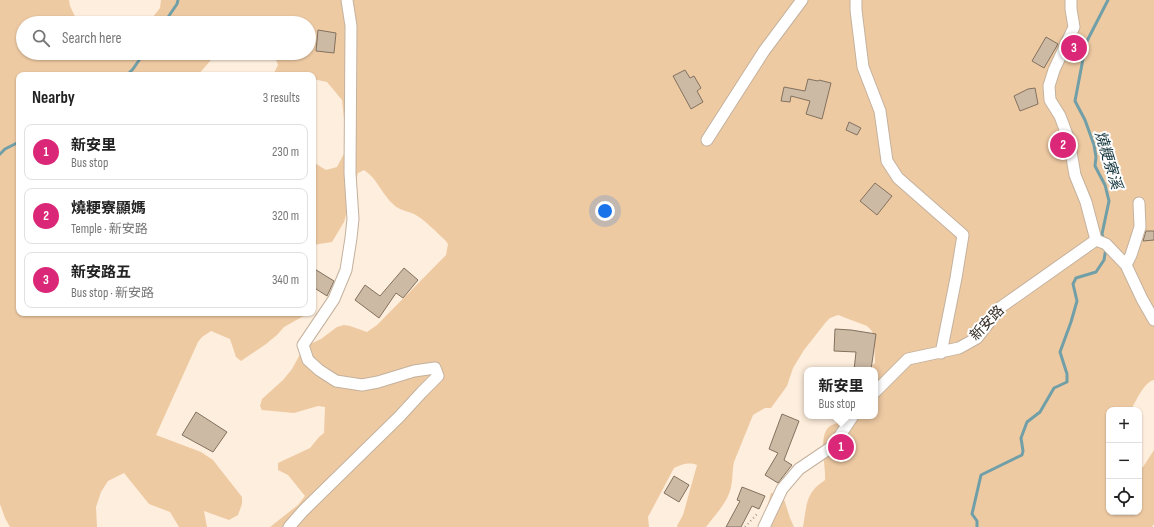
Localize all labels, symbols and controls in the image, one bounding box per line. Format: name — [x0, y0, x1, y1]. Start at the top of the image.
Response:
search box — [16, 16, 316, 60]
icon: search — [30, 27, 52, 49]
text: Search here — [62, 29, 122, 48]
pin: 3 — [1061, 33, 1087, 63]
text: Nearby — [32, 88, 75, 108]
text: 3 results — [263, 90, 300, 106]
water label: 燒粳寮溪 — [1090, 129, 1126, 193]
pin: 2 — [1050, 130, 1076, 160]
text: 新安里 — [71, 136, 116, 155]
text: 1 — [43, 144, 49, 160]
text: 230 m — [272, 144, 299, 160]
text: Bus stop — [71, 155, 108, 171]
text: 燒粳寮顯媽 — [71, 199, 146, 218]
your location — [595, 201, 615, 221]
text: 2 — [43, 208, 49, 224]
text: 320 m — [272, 208, 299, 224]
text: Temple · 新安路 — [71, 221, 148, 237]
text: 新安路五 — [71, 263, 131, 282]
text: 3 — [43, 272, 49, 288]
text: 340 m — [272, 272, 299, 288]
text: Bus stop · 新安路 — [71, 285, 154, 301]
street label: 新安路 — [966, 302, 1008, 344]
popup — [804, 367, 878, 419]
text: 新安里 — [818, 377, 864, 396]
text: Bus stop — [818, 396, 856, 412]
map controls — [1106, 407, 1142, 515]
button: + — [1106, 407, 1142, 443]
pin: 1 — [828, 432, 854, 462]
button: − — [1106, 443, 1142, 479]
button: locate — [1106, 479, 1142, 515]

